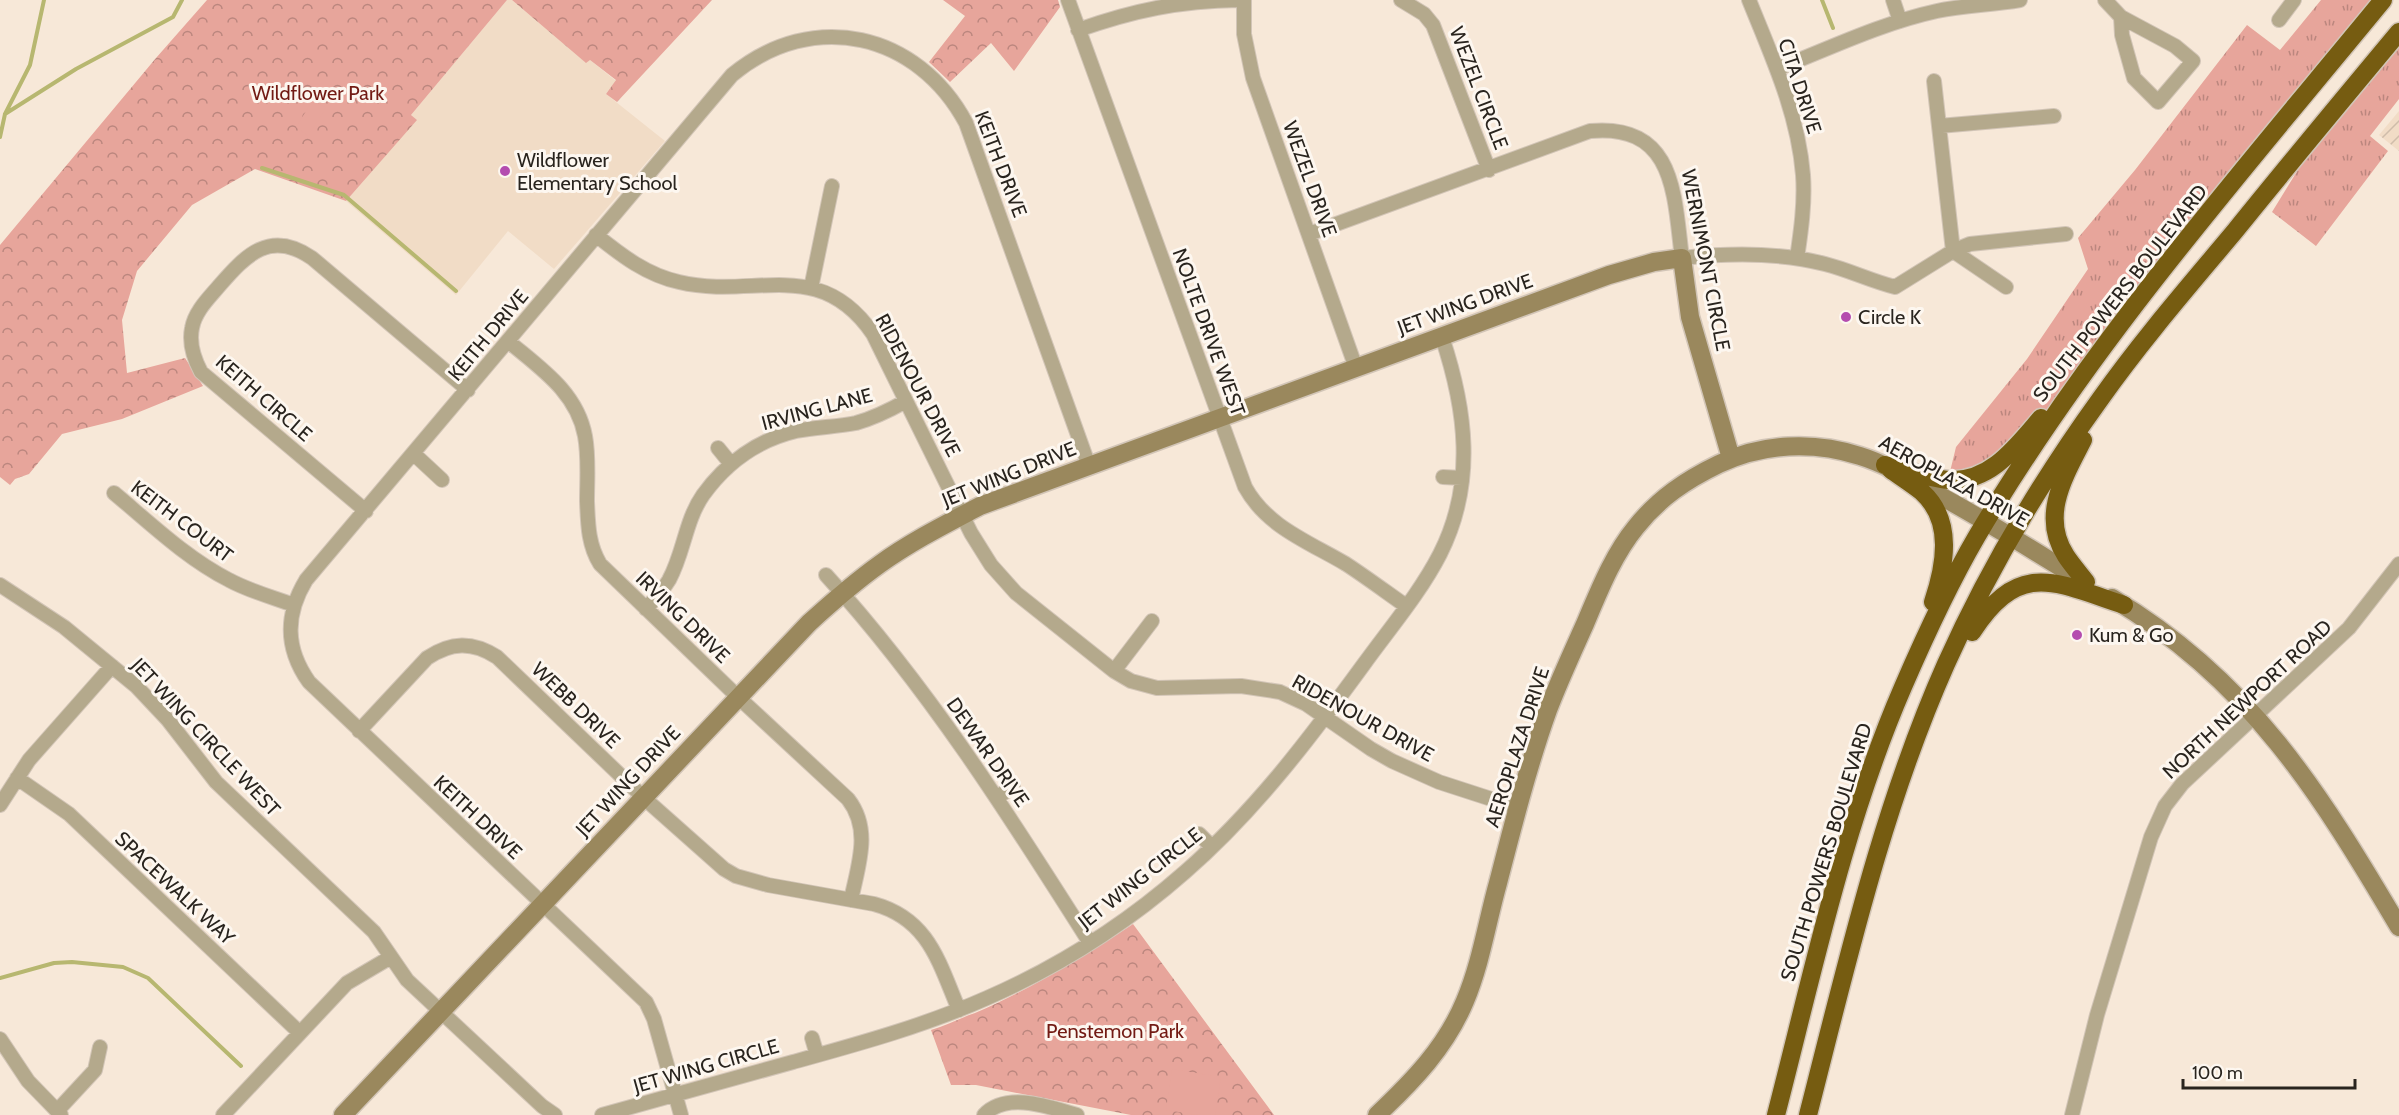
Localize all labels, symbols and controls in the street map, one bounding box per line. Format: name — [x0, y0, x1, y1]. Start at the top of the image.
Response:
street label: WEZEL CIRCLE — [1445, 23, 1513, 153]
street label: CITA DRIVE — [1773, 35, 1827, 137]
park label: Wildflower Park — [252, 81, 384, 105]
street label: KEITH DRIVE — [970, 108, 1032, 220]
street label: WEZEL DRIVE — [1278, 118, 1342, 240]
place label: Wildflower Elementary School — [517, 148, 678, 195]
marker: Wildflower Elementary School — [498, 164, 512, 178]
street label: WERNIMONT CIRCLE — [1677, 167, 1735, 353]
street label: SOUTH POWERS BOULEVARD — [2028, 180, 2212, 406]
street label: NOLTE DRIVE WEST — [1168, 245, 1251, 419]
street label: JET WING DRIVE — [1393, 268, 1536, 340]
street label: KEITH DRIVE — [443, 284, 533, 386]
place label: Circle K — [1858, 305, 1922, 329]
street label: RIDENOUR DRIVE — [870, 309, 966, 461]
marker: Circle K — [1839, 310, 1853, 324]
street label: KEITH CIRCLE — [211, 350, 317, 446]
street label: IRVING LANE — [759, 383, 875, 435]
street label: AEROPLAZA DRIVE — [1875, 430, 2033, 532]
street label: JET WING DRIVE — [938, 436, 1079, 512]
street label: KEITH COURT — [126, 475, 238, 567]
street label: IRVING DRIVE — [631, 566, 735, 668]
street label: NORTH NEWPORT ROAD — [2157, 614, 2337, 784]
place label: Kum & Go — [2089, 623, 2173, 647]
marker: Kum & Go — [2070, 628, 2084, 642]
street label: JET WING CIRCLE WEST — [126, 652, 286, 821]
street label: WEBB DRIVE — [527, 657, 625, 753]
street label: AEROPLAZA DRIVE — [1480, 664, 1554, 830]
street label: RIDENOUR DRIVE — [1288, 669, 1438, 767]
street label: DEWAR DRIVE — [942, 693, 1034, 811]
street label: SOUTH POWERS BOULEVARD — [1775, 720, 1877, 984]
street label: JET WING DRIVE — [570, 721, 685, 842]
street label: KEITH DRIVE — [429, 770, 527, 864]
street label: JET WING CIRCLE — [1073, 822, 1207, 934]
street label: SPACEWALK WAY — [110, 826, 240, 950]
park label: Penstemon Park — [1046, 1019, 1184, 1043]
street label: JET WING CIRCLE — [630, 1034, 782, 1099]
scale bar — [2183, 1052, 2356, 1090]
text: 100 m — [2192, 1062, 2243, 1084]

